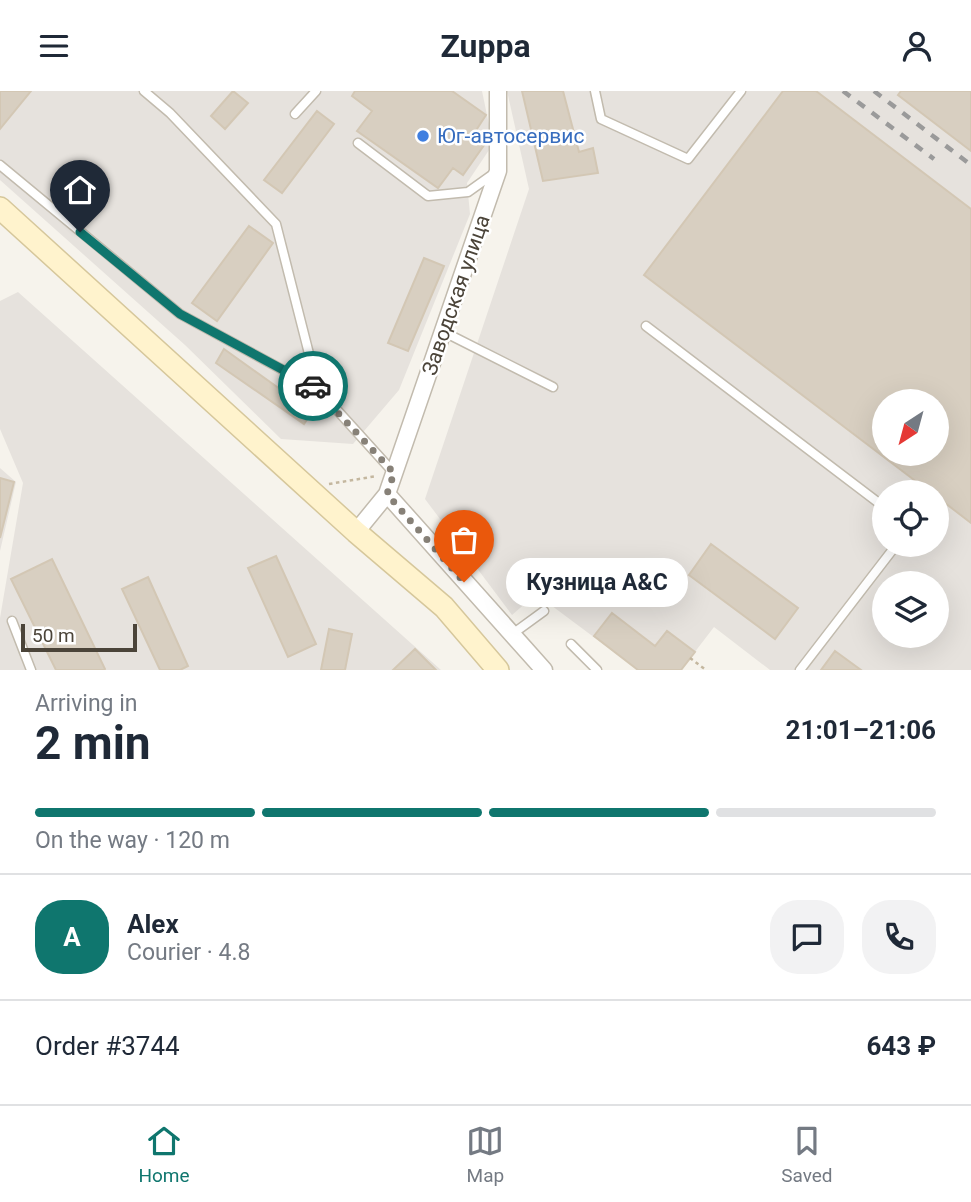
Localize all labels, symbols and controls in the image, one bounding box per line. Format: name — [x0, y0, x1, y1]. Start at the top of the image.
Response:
icon: menu — [35, 27, 73, 65]
text: Zuppa — [440, 27, 531, 65]
icon: person — [898, 27, 936, 65]
place label: Юг-автосервис — [437, 124, 584, 148]
marker: Юг-автосервис — [415, 128, 431, 144]
pin — [50, 160, 110, 232]
icon: home — [61, 171, 99, 209]
street label: Заводская улица — [417, 212, 495, 378]
courier — [278, 351, 348, 421]
icon: car — [294, 367, 332, 405]
north arrow — [872, 389, 948, 465]
map controls — [872, 389, 949, 648]
button: locate — [872, 480, 949, 557]
pin — [434, 510, 494, 582]
icon: bag — [445, 521, 483, 559]
callout: Кузница А&С — [506, 557, 688, 607]
text: Кузница А&С — [526, 569, 668, 596]
button: layers — [872, 571, 949, 648]
scale bar — [21, 621, 136, 653]
text: 50 m — [32, 624, 75, 647]
text: Arriving in — [35, 690, 138, 717]
text: 21:01–21:06 — [786, 715, 936, 745]
text: 2 min — [35, 716, 151, 770]
text: On the way · 120 m — [35, 827, 230, 854]
button: chat — [770, 900, 844, 974]
button: phone — [862, 900, 936, 974]
text: Alex — [127, 909, 179, 939]
text: A — [63, 922, 81, 952]
text: Courier · 4.8 — [127, 939, 250, 966]
text: Order #3744 — [35, 1031, 180, 1061]
text: 643 ₽ — [866, 1031, 936, 1061]
tab: Home — [138, 1122, 190, 1187]
tab: Map — [466, 1122, 504, 1187]
tab: Saved — [781, 1122, 833, 1187]

